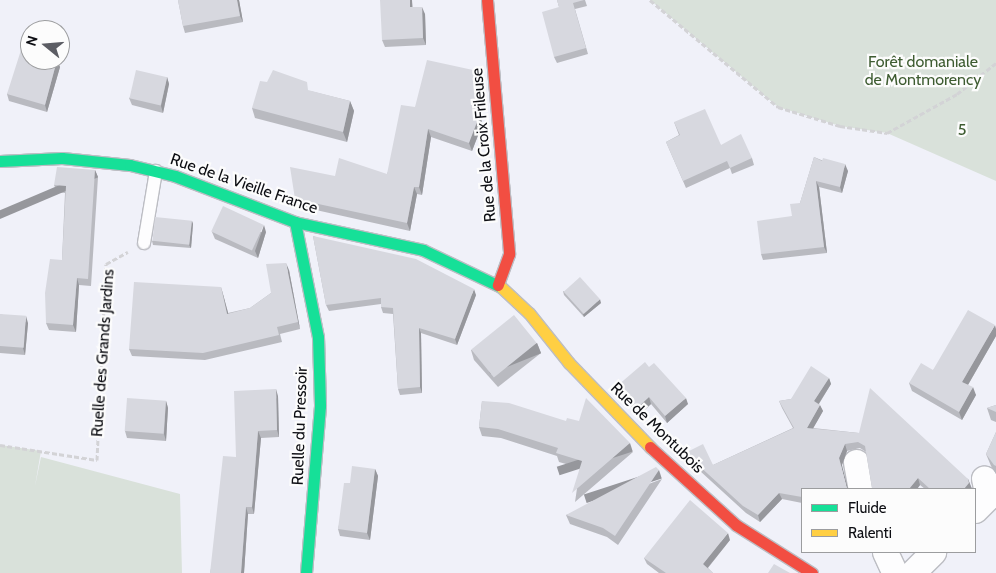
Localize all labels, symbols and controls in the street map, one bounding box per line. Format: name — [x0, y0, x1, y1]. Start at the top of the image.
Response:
north arrow — [20, 20, 70, 70]
text: N — [22, 34, 42, 48]
park label: Forêt domaniale de Montmorency — [865, 52, 981, 90]
street label: Rue de la Croix Frileuse — [468, 67, 500, 223]
park label: 5 — [958, 120, 966, 140]
street label: Rue de la Vieille France — [168, 150, 320, 218]
street label: Ruelle des Grands Jardins — [88, 268, 118, 438]
street label: Ruelle du Pressoir — [288, 366, 312, 486]
street label: Rue de Montubois — [606, 379, 708, 477]
legend — [801, 488, 976, 553]
text: Fluide — [848, 499, 886, 517]
text: Ralenti — [848, 524, 892, 542]

